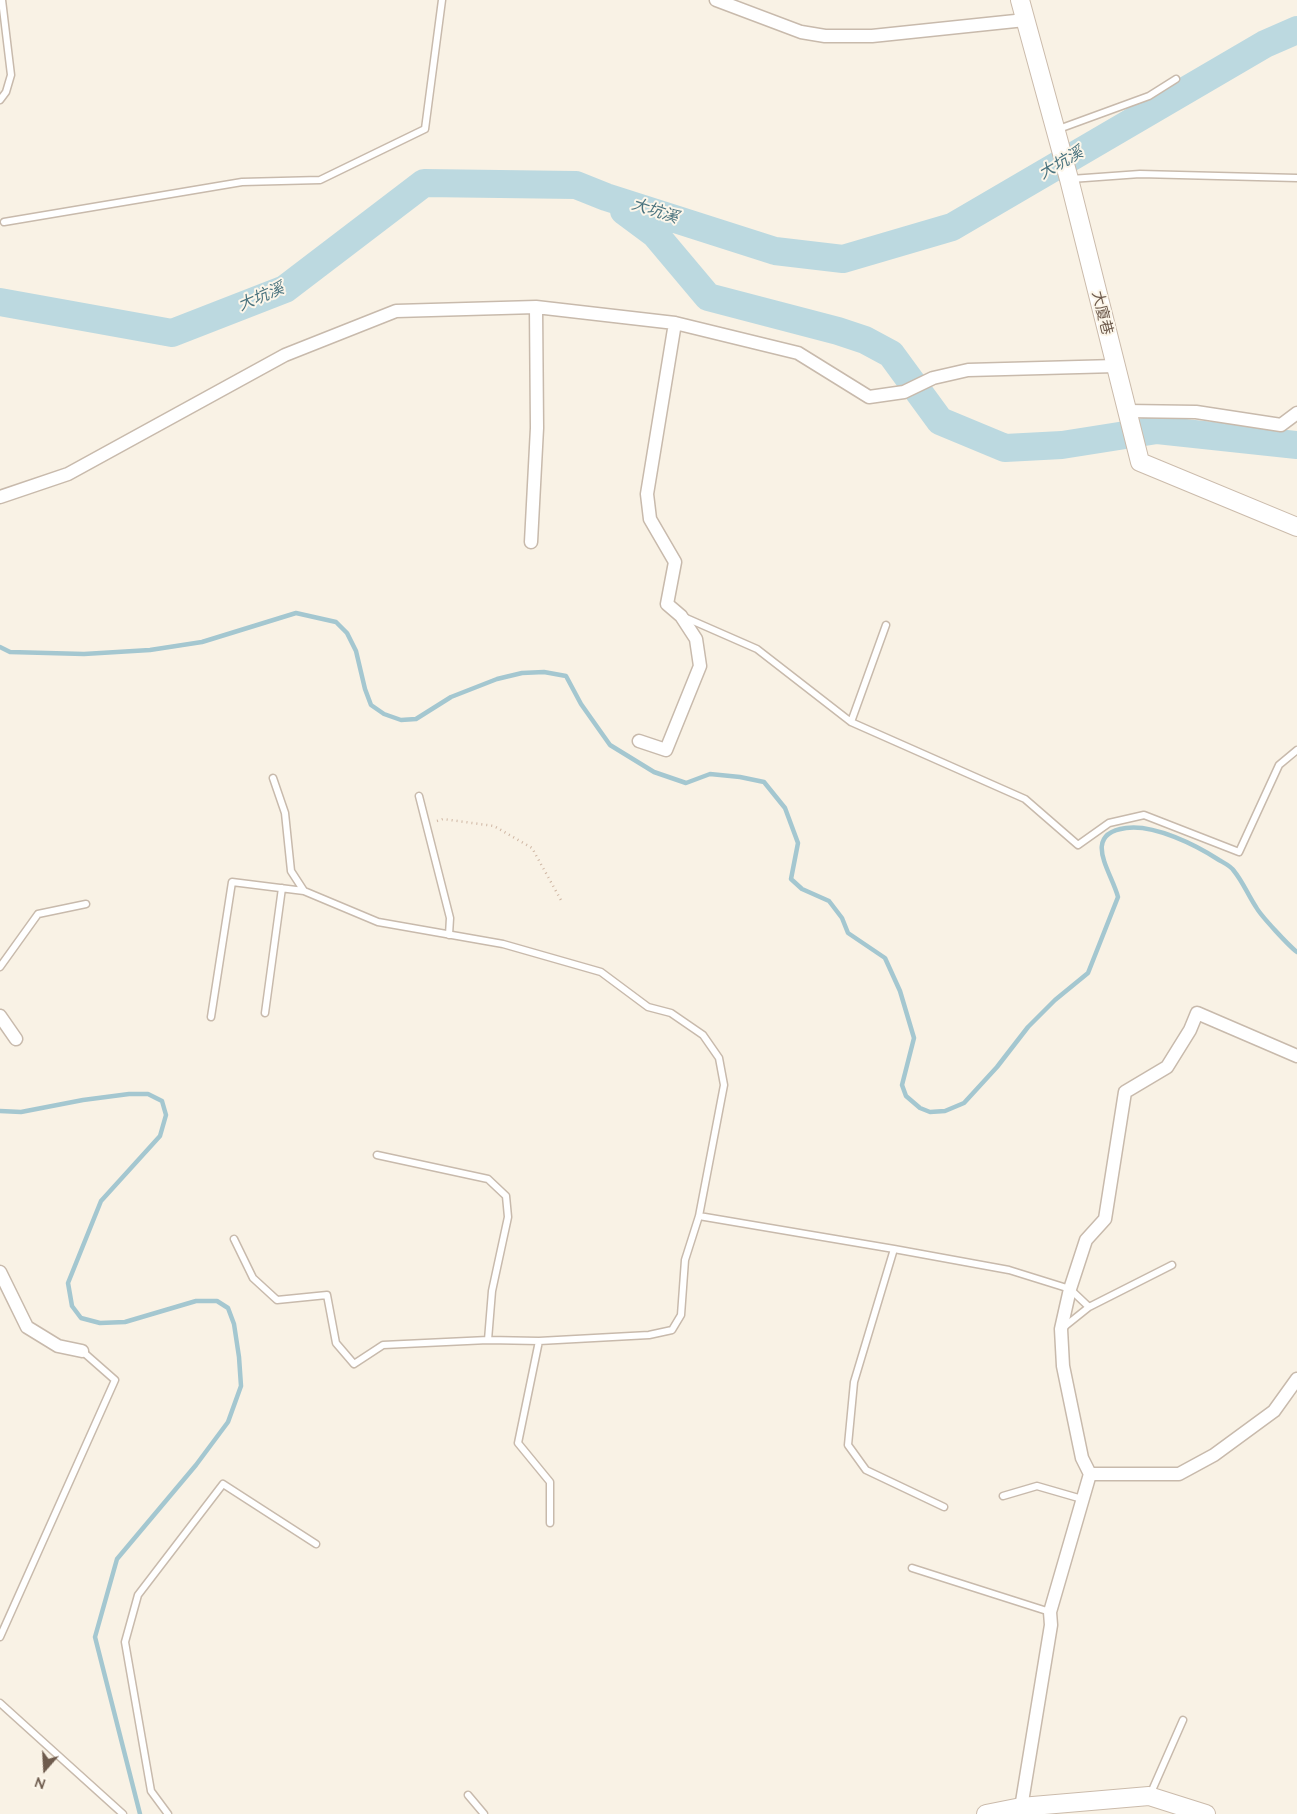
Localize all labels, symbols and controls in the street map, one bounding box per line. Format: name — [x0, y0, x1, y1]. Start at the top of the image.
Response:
water label: 大坑溪 — [1035, 143, 1087, 183]
water label: 大坑溪 — [629, 194, 681, 228]
water label: 大坑溪 — [235, 279, 287, 315]
street label: 大廈巷 — [1088, 289, 1116, 337]
north arrow — [20, 1744, 70, 1794]
text: N — [32, 1773, 48, 1793]

